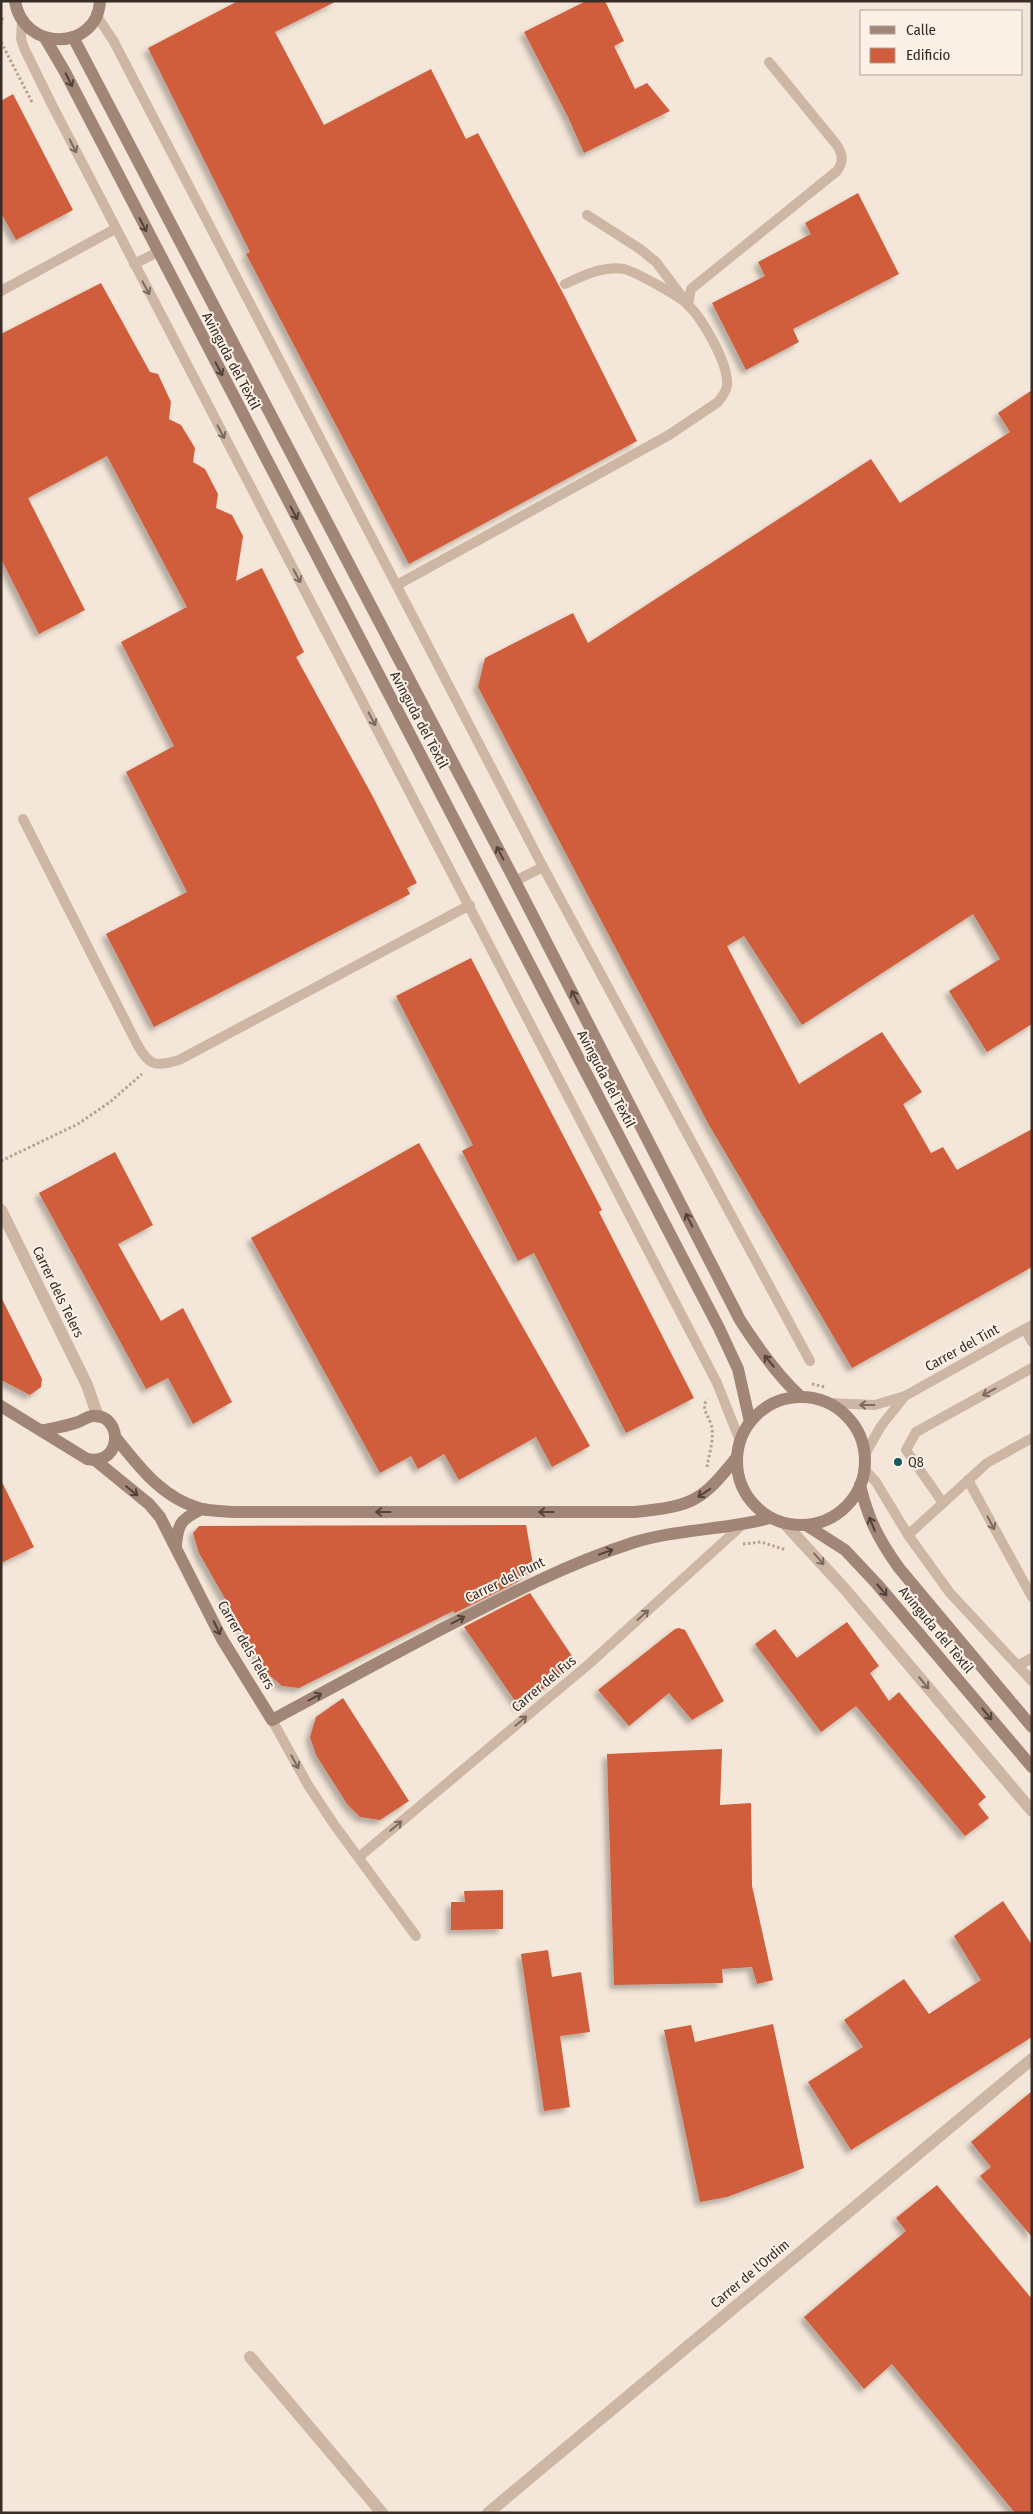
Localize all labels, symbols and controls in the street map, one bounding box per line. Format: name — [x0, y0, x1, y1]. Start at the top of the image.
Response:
legend — [860, 10, 1023, 75]
text: Calle — [906, 21, 936, 39]
text: Edificio — [906, 46, 951, 64]
one-way arrow — [64, 73, 74, 88]
one-way arrow — [69, 138, 78, 153]
one-way arrow — [138, 217, 148, 232]
one-way arrow — [142, 280, 151, 295]
street label: Avinguda del Tèxtil — [198, 309, 264, 413]
one-way arrow — [215, 361, 224, 376]
one-way arrow — [216, 424, 226, 439]
one-way arrow — [290, 505, 299, 520]
one-way arrow — [292, 568, 302, 583]
street label: Avinguda del Tèxtil — [386, 668, 452, 772]
one-way arrow — [367, 712, 377, 727]
one-way arrow — [495, 846, 505, 860]
one-way arrow — [570, 990, 579, 1005]
street label: Avinguda del Tèxtil — [573, 1027, 639, 1131]
one-way arrow — [684, 1212, 694, 1227]
street label: Carrer dels Telers — [29, 1244, 87, 1340]
street label: Carrer del Tint — [922, 1321, 1002, 1375]
one-way arrow — [763, 1354, 775, 1367]
one-way arrow — [983, 1388, 997, 1398]
one-way arrow — [860, 1400, 876, 1409]
place label: Q8 — [908, 1454, 924, 1471]
marker: Q8 — [892, 1456, 904, 1468]
one-way arrow — [126, 1485, 139, 1496]
one-way arrow — [698, 1488, 712, 1498]
one-way arrow — [376, 1507, 392, 1517]
one-way arrow — [538, 1507, 554, 1517]
one-way arrow — [986, 1515, 996, 1530]
one-way arrow — [867, 1517, 876, 1532]
one-way arrow — [597, 1547, 613, 1556]
street label: Carrer del Punt — [463, 1553, 548, 1606]
one-way arrow — [813, 1553, 825, 1566]
street label: Avinguda del Tèxtil — [895, 1583, 977, 1677]
one-way arrow — [877, 1584, 888, 1597]
street label: Carrer dels Telers — [214, 1598, 278, 1692]
one-way arrow — [637, 1609, 650, 1620]
one-way arrow — [451, 1615, 465, 1625]
one-way arrow — [213, 1620, 222, 1635]
street label: Carrer del Fus — [508, 1652, 580, 1716]
one-way arrow — [918, 1677, 930, 1690]
one-way arrow — [307, 1692, 322, 1701]
one-way arrow — [981, 1708, 993, 1721]
one-way arrow — [514, 1716, 527, 1727]
one-way arrow — [291, 1755, 301, 1769]
one-way arrow — [390, 1820, 403, 1831]
street label: Carrer de l'Ordim — [707, 2236, 793, 2312]

